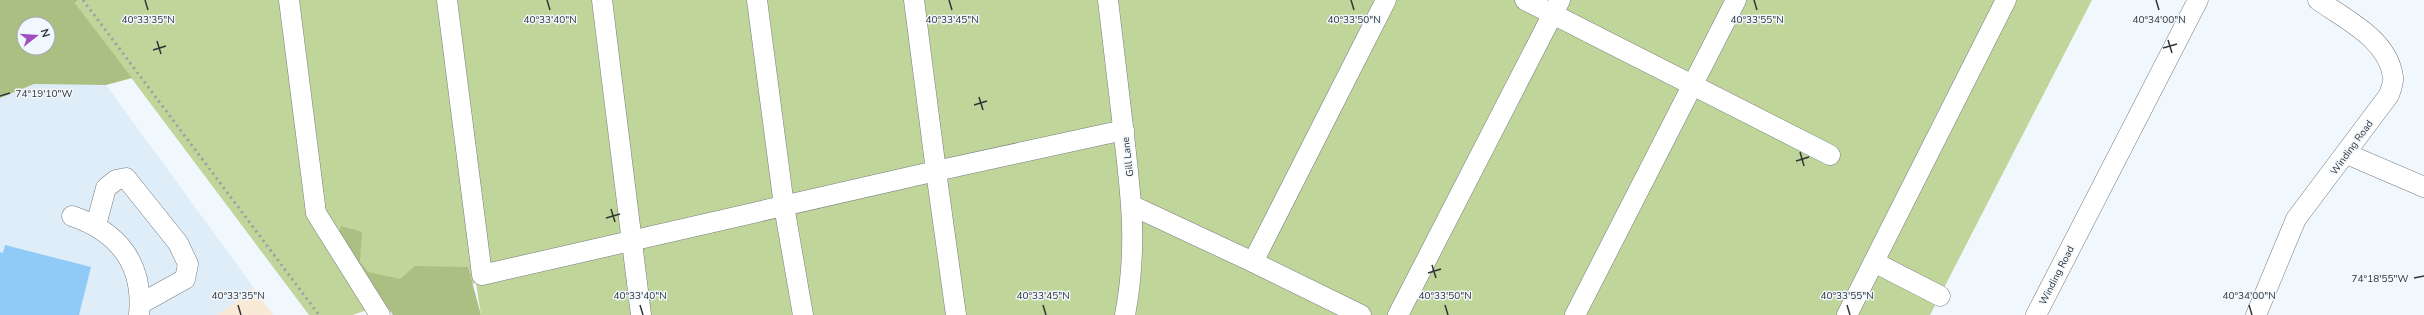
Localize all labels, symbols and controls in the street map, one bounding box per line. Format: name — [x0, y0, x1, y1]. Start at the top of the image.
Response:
text: 40°33'35"N — [121, 13, 175, 27]
text: 40°33'40"N — [523, 13, 577, 27]
text: 40°33'45"N — [925, 13, 979, 27]
text: 40°33'50"N — [1327, 13, 1381, 27]
text: 40°33'55"N — [1730, 13, 1784, 27]
text: 40°34'00"N — [2132, 13, 2186, 27]
north arrow — [16, 16, 56, 56]
text: N — [37, 27, 53, 39]
text: 74°19'10"W — [16, 87, 72, 101]
street label: Winding Road — [2327, 117, 2377, 178]
street label: Gill Lane — [1119, 136, 1137, 177]
street label: Winding Road — [2036, 243, 2078, 307]
text: 74°18'55"W — [2352, 272, 2408, 286]
text: 40°33'35"N — [211, 289, 265, 303]
text: 40°33'40"N — [613, 289, 667, 303]
text: 40°33'45"N — [1016, 289, 1070, 303]
text: 40°33'50"N — [1418, 289, 1472, 303]
text: 40°33'55"N — [1820, 289, 1874, 303]
text: 40°34'00"N — [2222, 289, 2276, 303]

